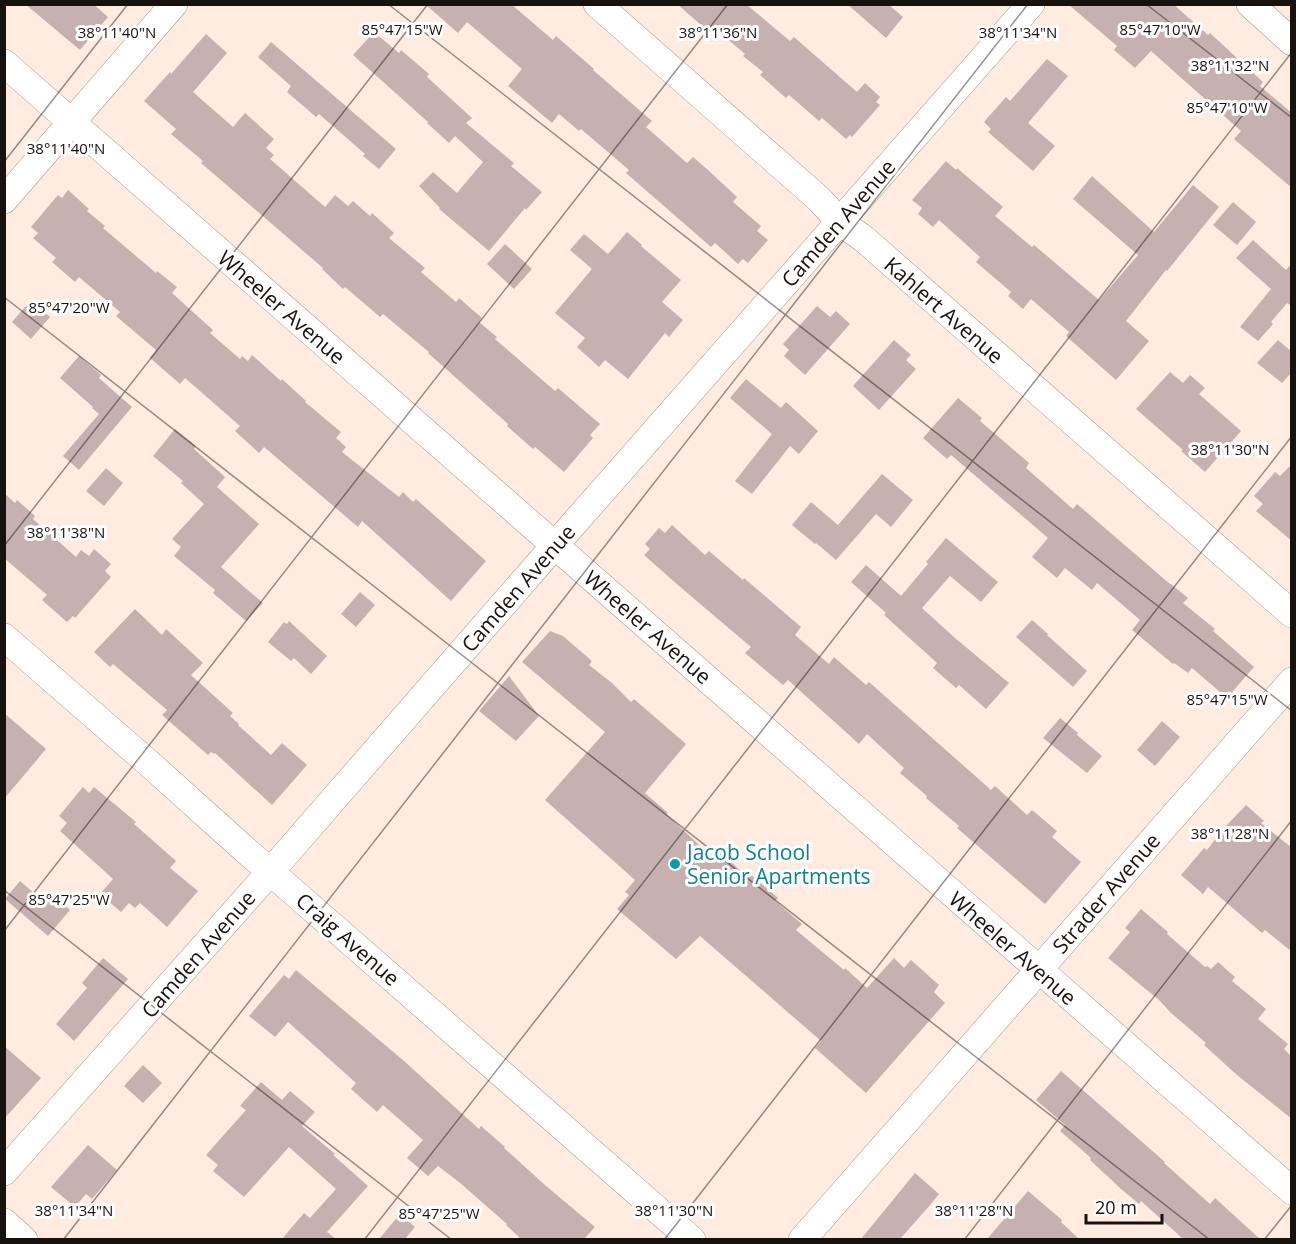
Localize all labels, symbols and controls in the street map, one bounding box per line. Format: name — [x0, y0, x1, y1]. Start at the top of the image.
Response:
text: 85°47'15"W — [362, 19, 443, 39]
text: 85°47'10"W — [1120, 19, 1201, 39]
text: 38°11'40"N — [78, 22, 156, 42]
text: 38°11'36"N — [679, 22, 757, 42]
text: 38°11'34"N — [979, 22, 1057, 42]
text: 38°11'32"N — [1191, 55, 1269, 75]
text: 85°47'10"W — [1187, 97, 1268, 117]
text: 38°11'40"N — [27, 138, 105, 158]
street label: Camden Avenue — [775, 153, 901, 293]
street label: Wheeler Avenue — [212, 244, 352, 370]
street label: Kahlert Avenue — [879, 251, 1009, 369]
text: 85°47'20"W — [29, 297, 110, 317]
text: 38°11'30"N — [1191, 439, 1269, 459]
street label: Camden Avenue — [455, 518, 581, 658]
text: 38°11'38"N — [27, 522, 105, 542]
street label: Wheeler Avenue — [578, 564, 718, 690]
text: 85°47'15"W — [1187, 689, 1268, 709]
text: 38°11'28"N — [1191, 823, 1269, 843]
street label: Strader Avenue — [1046, 827, 1166, 959]
place label: Jacob School Senior Apartments — [685, 838, 871, 890]
marker: Jacob School Senior Apartments — [668, 857, 682, 871]
street label: Camden Avenue — [135, 884, 261, 1024]
street label: Wheeler Avenue — [943, 885, 1083, 1011]
street label: Craig Avenue — [290, 886, 406, 992]
text: 85°47'25"W — [29, 889, 110, 909]
scale bar — [1086, 1187, 1162, 1225]
text: 20 m — [1095, 1195, 1137, 1219]
text: 38°11'34"N — [35, 1200, 113, 1220]
text: 38°11'30"N — [635, 1200, 713, 1220]
text: 38°11'28"N — [935, 1200, 1013, 1220]
text: 85°47'25"W — [399, 1203, 480, 1223]

